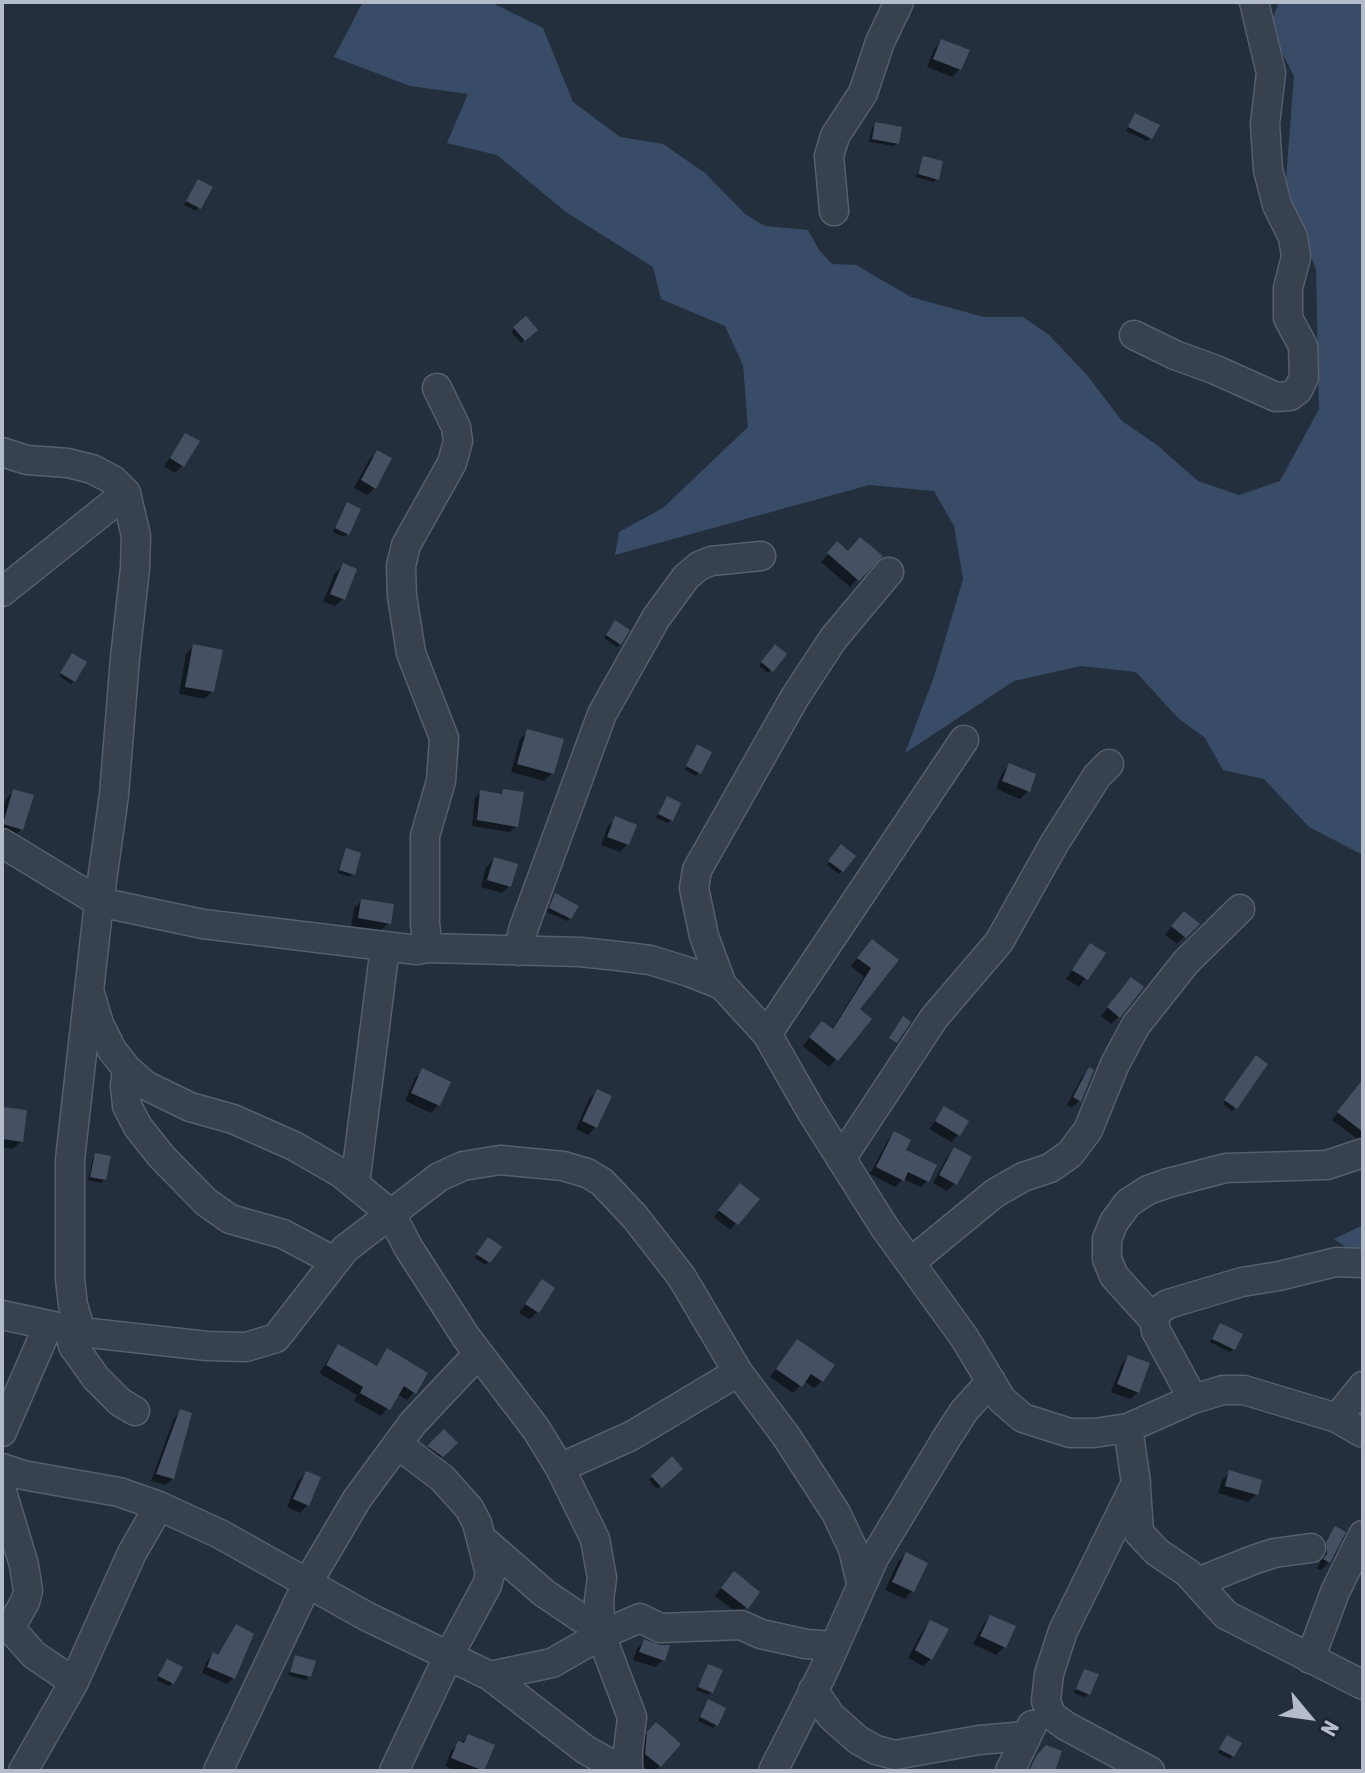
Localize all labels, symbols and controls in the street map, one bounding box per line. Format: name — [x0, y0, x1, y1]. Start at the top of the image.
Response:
north arrow — [1269, 1677, 1349, 1757]
text: N — [1315, 1717, 1345, 1741]

